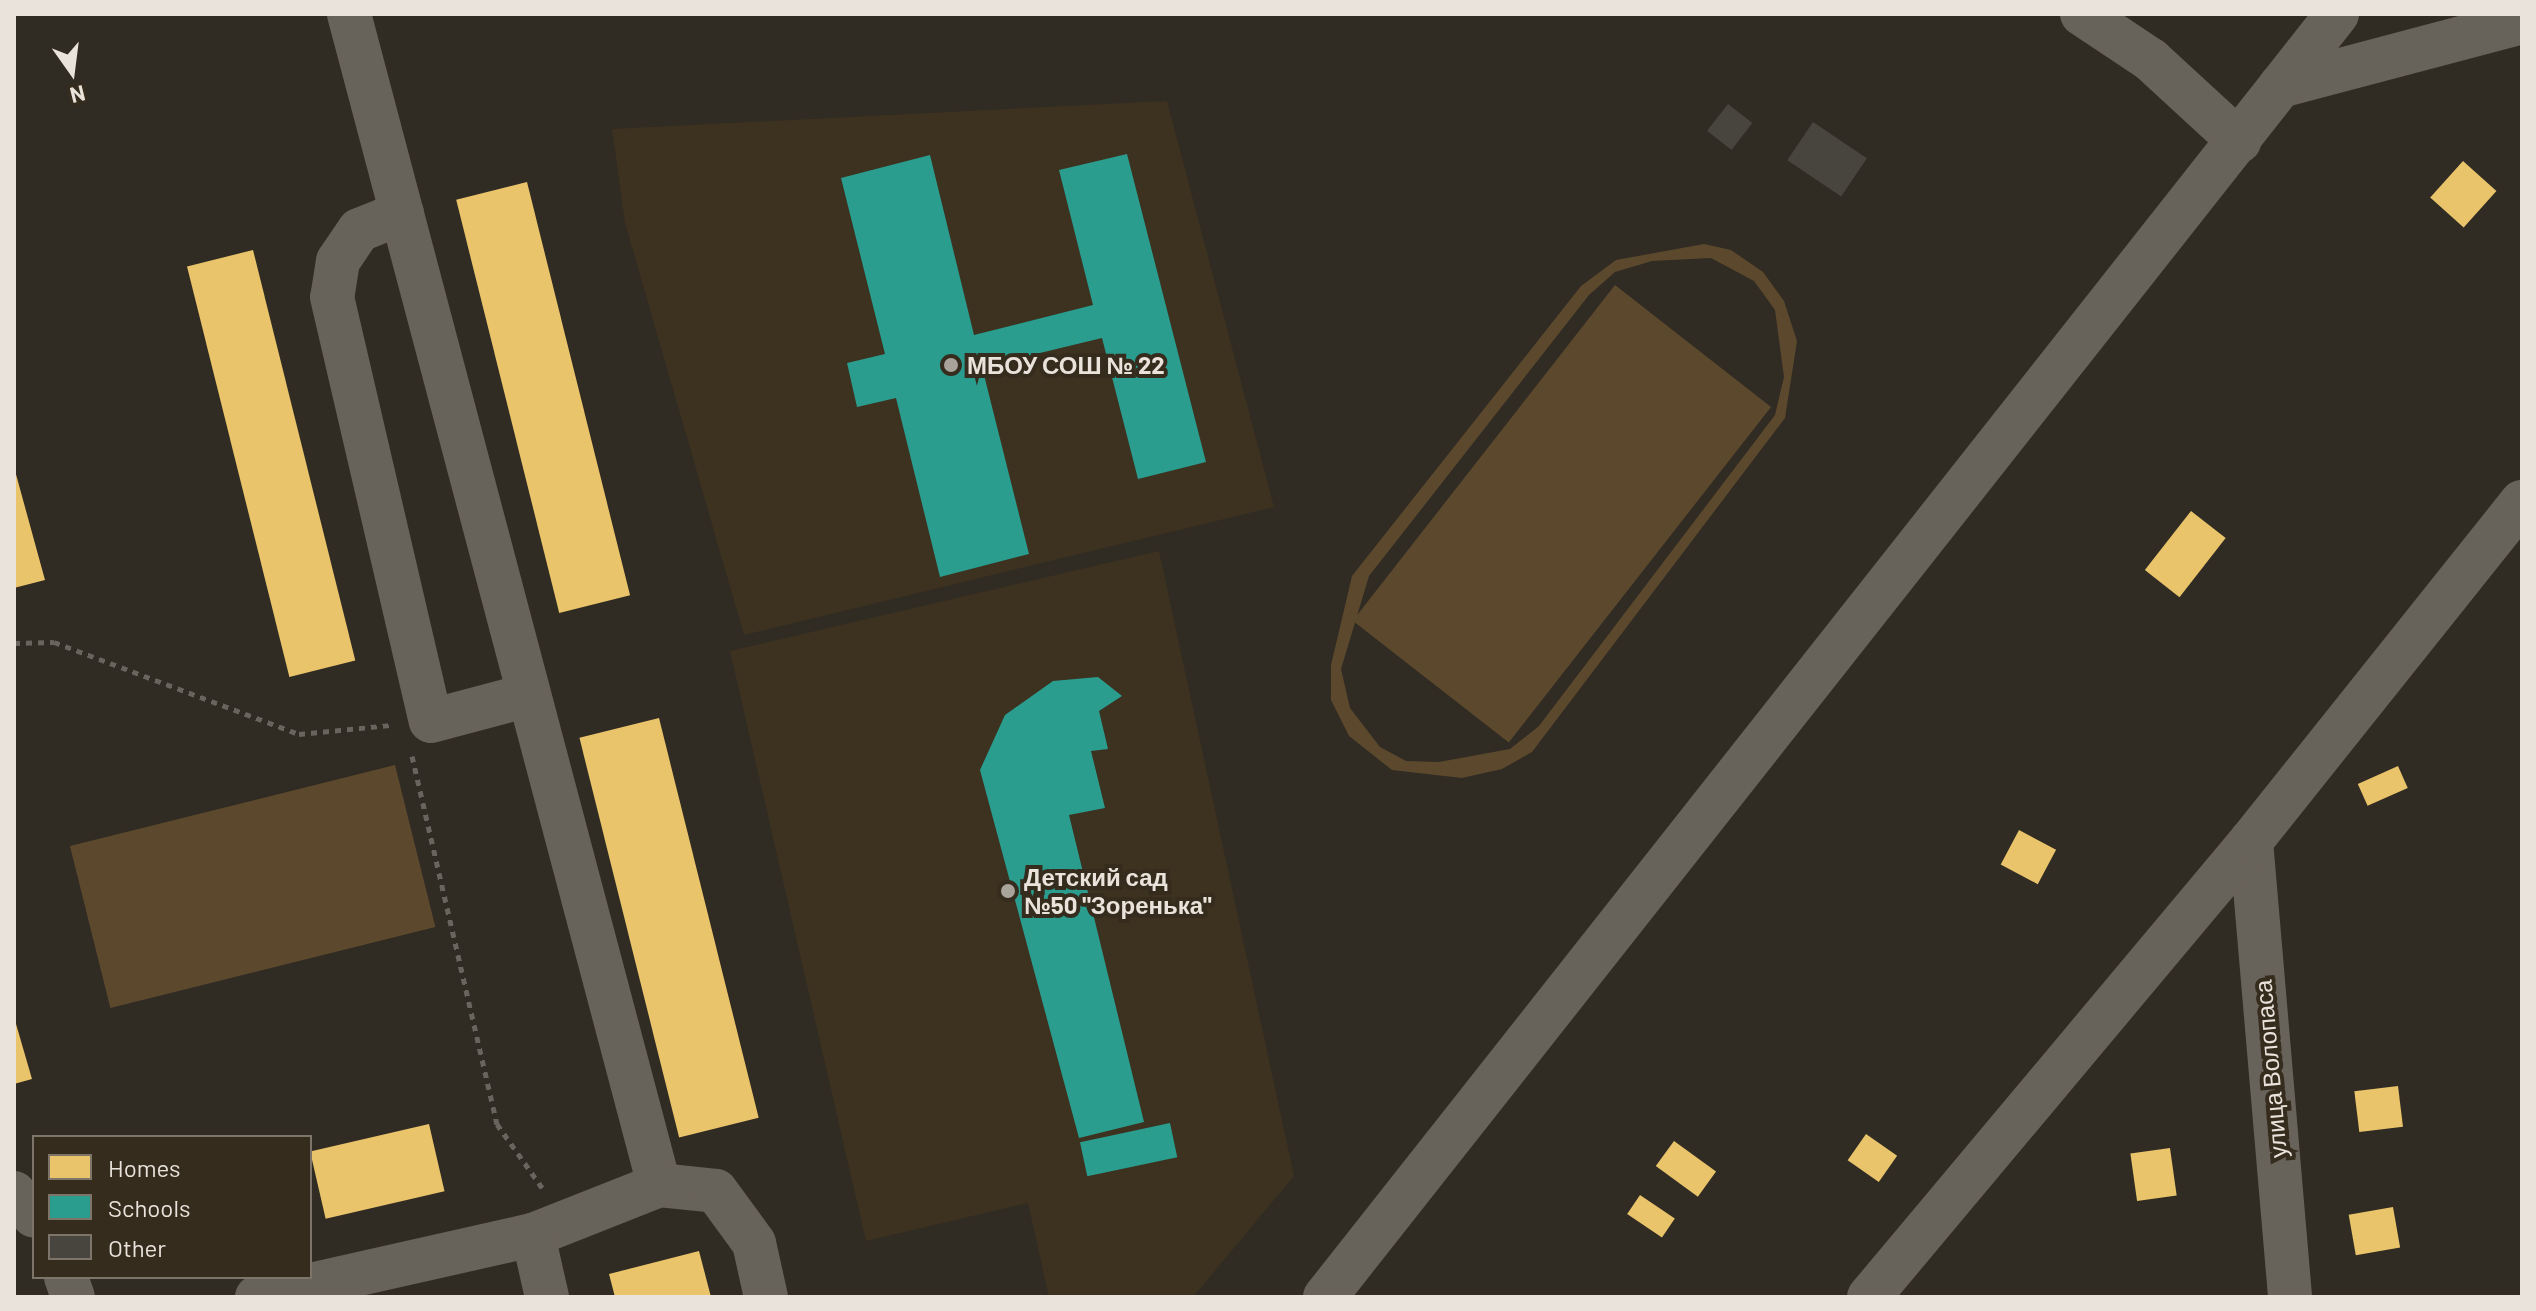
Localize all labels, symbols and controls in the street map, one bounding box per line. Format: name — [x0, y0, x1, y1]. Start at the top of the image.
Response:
north arrow — [32, 32, 112, 112]
text: N — [68, 81, 88, 110]
place label: МБОУ СОШ № 22 — [967, 351, 1165, 379]
marker: МБОУ СОШ № 22 — [942, 356, 960, 374]
place label: Детский сад №50 "Зоренька" — [1024, 863, 1212, 919]
marker: Детский сад №50 "Зоренька" — [999, 882, 1017, 900]
street label: улица Волопаса — [2248, 979, 2292, 1159]
legend — [32, 1135, 312, 1279]
text: Homes — [108, 1153, 181, 1182]
text: Schools — [108, 1193, 191, 1222]
text: Other — [108, 1233, 166, 1262]

